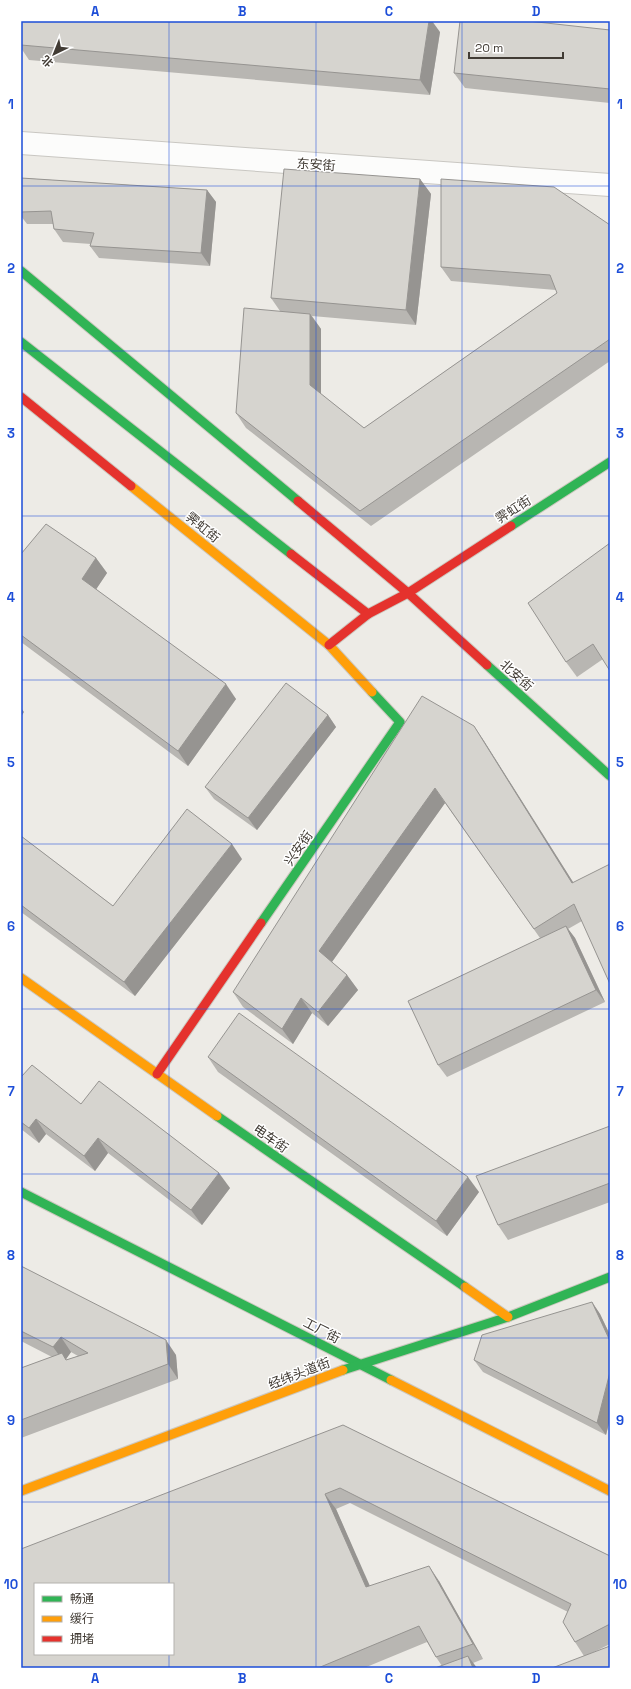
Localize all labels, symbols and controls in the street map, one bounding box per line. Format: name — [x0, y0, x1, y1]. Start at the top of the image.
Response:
text: A — [91, 3, 100, 20]
text: B — [238, 3, 247, 20]
text: C — [385, 3, 393, 20]
text: D — [532, 3, 541, 20]
north arrow — [34, 34, 74, 74]
scale bar — [469, 34, 563, 60]
text: 20 m — [475, 40, 503, 56]
text: 北 — [38, 52, 56, 70]
text: 1 — [8, 96, 14, 113]
text: 1 — [617, 96, 623, 113]
street label: 东安街 — [296, 155, 336, 174]
text: 2 — [7, 260, 15, 277]
text: 2 — [616, 260, 624, 277]
text: 3 — [7, 425, 15, 442]
text: 3 — [616, 425, 624, 442]
street label: 霁虹街 — [492, 492, 534, 527]
street label: 霁虹街 — [182, 509, 223, 546]
text: 4 — [7, 589, 15, 606]
text: 4 — [616, 589, 624, 606]
street label: 北安街 — [496, 656, 537, 695]
text: 5 — [7, 754, 15, 771]
text: 5 — [616, 754, 624, 771]
street label: 兴安街 — [280, 827, 317, 869]
text: 6 — [7, 918, 15, 935]
text: 6 — [616, 918, 624, 935]
text: 7 — [7, 1083, 15, 1100]
text: 7 — [616, 1083, 624, 1100]
street label: 电车街 — [250, 1120, 292, 1157]
text: 8 — [7, 1247, 15, 1264]
text: 8 — [616, 1247, 624, 1264]
street label: 工厂街 — [301, 1314, 343, 1347]
street label: 经纬头道街 — [266, 1354, 333, 1393]
text: 9 — [7, 1412, 15, 1429]
text: 9 — [616, 1412, 624, 1429]
text: 10 — [4, 1576, 18, 1593]
text: 10 — [613, 1576, 627, 1593]
legend — [34, 1583, 174, 1655]
text: 畅通 — [70, 1591, 94, 1607]
text: 缓行 — [70, 1611, 94, 1627]
text: 拥堵 — [70, 1631, 94, 1647]
text: A — [91, 1670, 100, 1687]
text: B — [238, 1670, 247, 1687]
text: C — [385, 1670, 393, 1687]
text: D — [532, 1670, 541, 1687]

